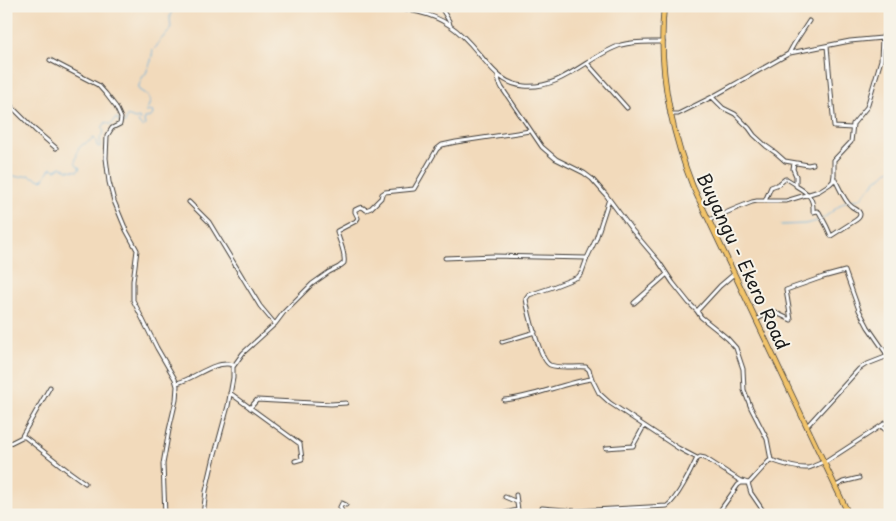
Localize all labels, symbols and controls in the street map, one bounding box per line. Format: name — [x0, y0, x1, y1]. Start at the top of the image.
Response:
street label: Buyangu - Ekero Road — [691, 168, 797, 354]

